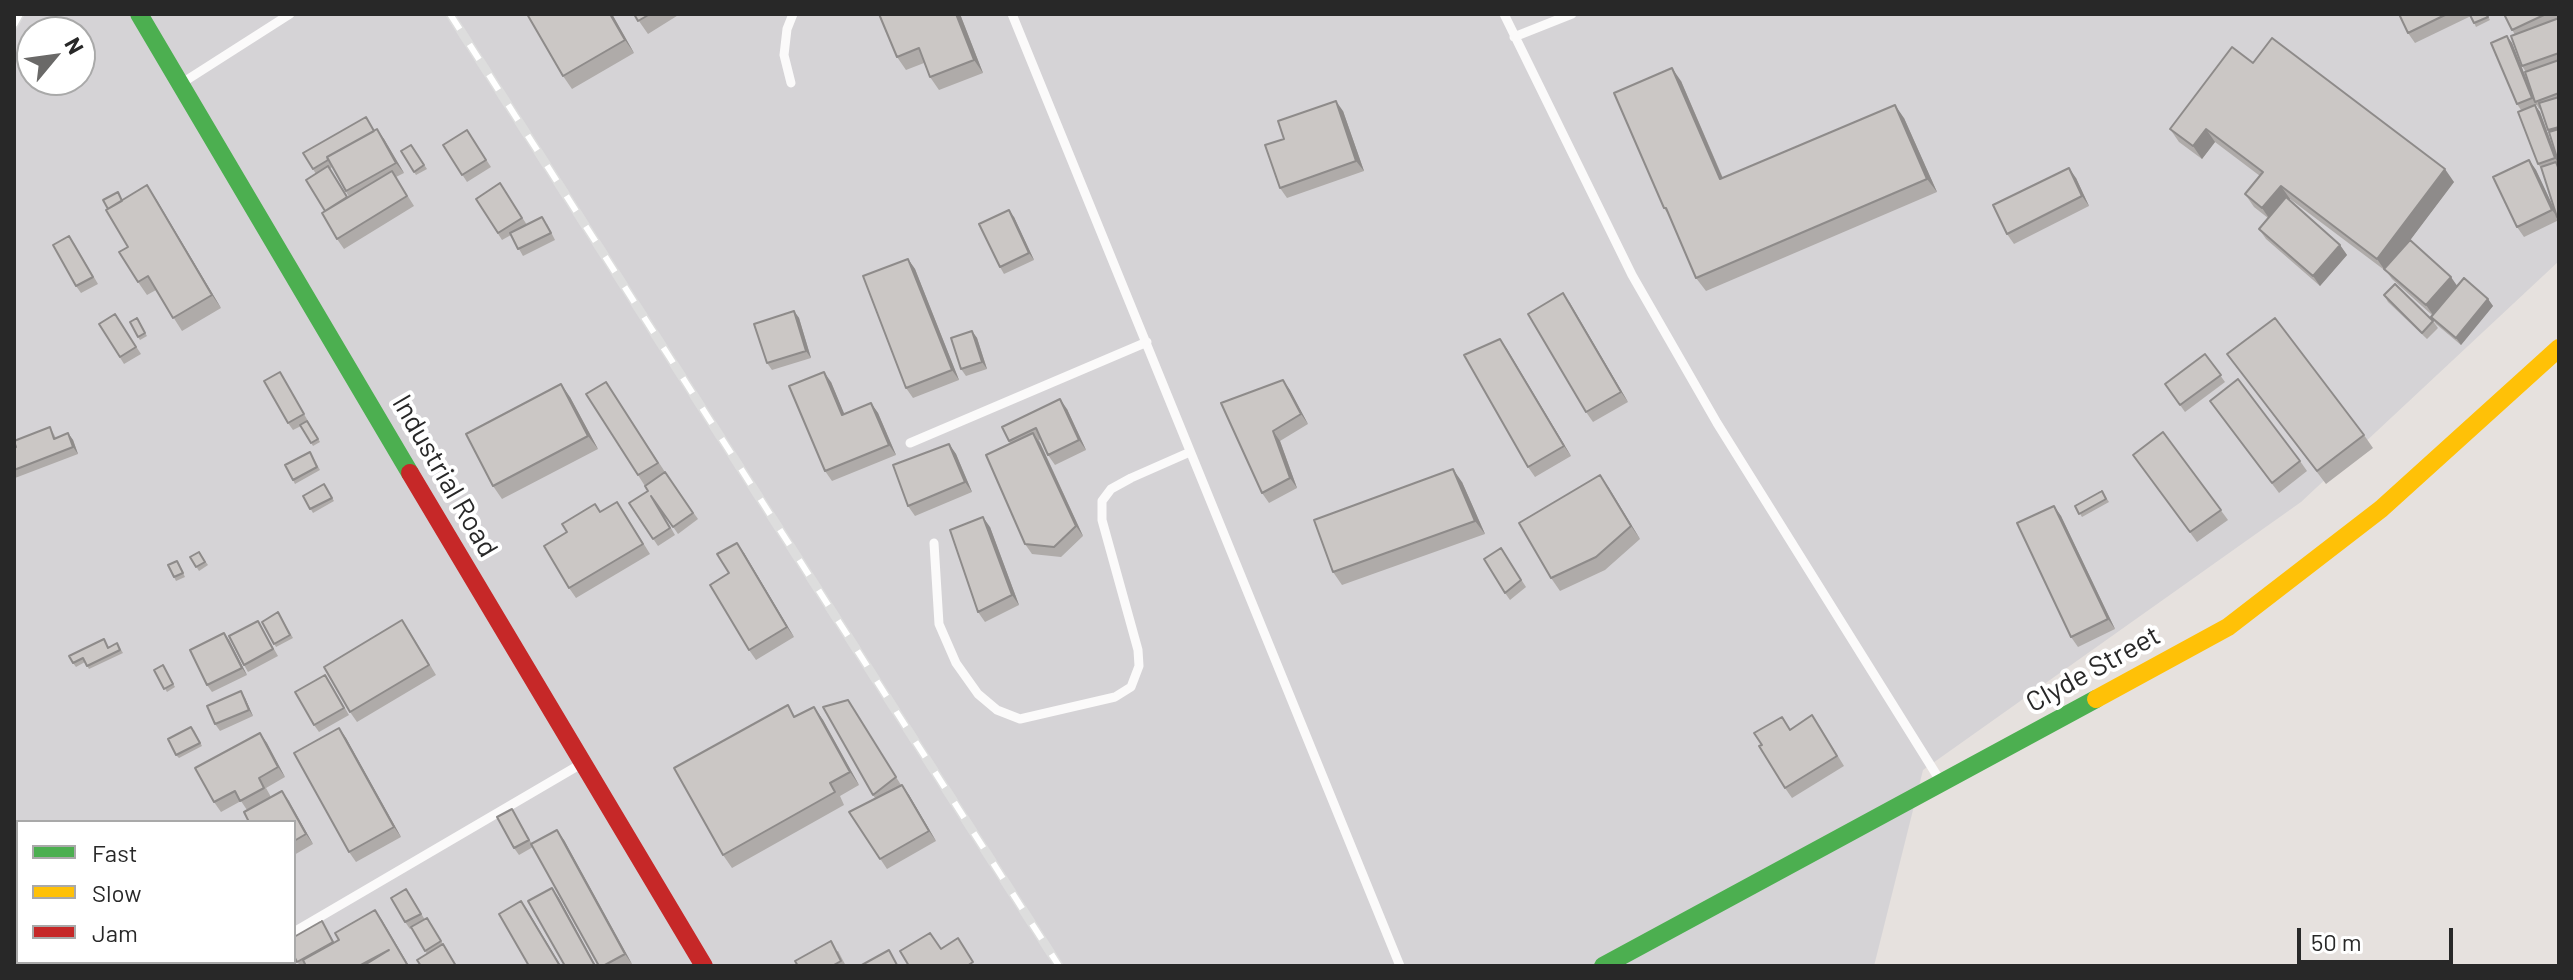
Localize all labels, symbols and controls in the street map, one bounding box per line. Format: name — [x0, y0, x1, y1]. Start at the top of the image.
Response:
north arrow — [16, 16, 96, 96]
text: N — [60, 33, 90, 58]
street label: Industrial Road — [385, 389, 505, 563]
street label: Clyde Street — [2020, 618, 2166, 720]
legend — [16, 820, 296, 964]
text: Fast — [92, 838, 137, 867]
text: Slow — [92, 878, 141, 907]
scale bar — [2301, 912, 2457, 962]
text: Jam — [92, 918, 138, 947]
text: 50 m — [2311, 927, 2362, 956]

